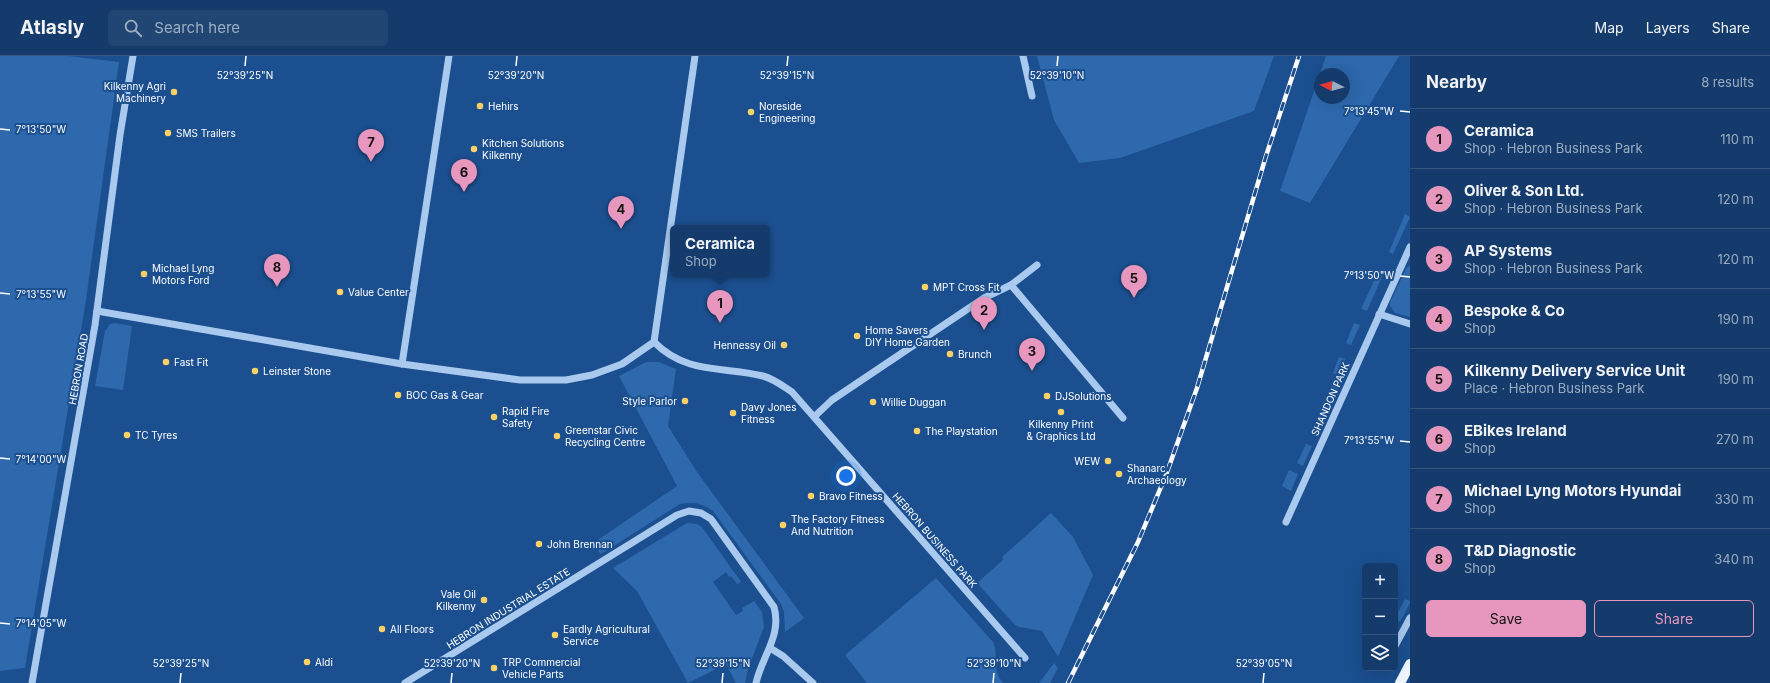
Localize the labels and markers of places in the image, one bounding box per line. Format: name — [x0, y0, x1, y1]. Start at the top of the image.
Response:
place label: Kilkenny Agri Machinery — [104, 80, 166, 104]
marker: Kilkenny Agri Machinery — [169, 87, 179, 97]
place label: Hehirs — [488, 100, 519, 112]
place label: Noreside Engineering — [759, 100, 815, 124]
marker: Hehirs — [475, 101, 485, 111]
marker: Noreside Engineering — [746, 107, 756, 117]
place label: SMS Trailers — [176, 127, 236, 139]
marker: SMS Trailers — [163, 128, 173, 138]
pin: 7 — [358, 129, 384, 162]
place label: Kitchen Solutions Kilkenny — [482, 137, 564, 161]
marker: Kitchen Solutions Kilkenny — [469, 144, 479, 154]
pin: 6 — [451, 159, 477, 192]
pin: 4 — [608, 196, 634, 229]
pin: 8 — [264, 254, 290, 287]
place label: Michael Lyng Motors Ford — [152, 262, 214, 286]
pin: 5 — [1121, 265, 1147, 298]
marker: Michael Lyng Motors Ford — [139, 269, 149, 279]
place label: MPT Cross Fit — [933, 281, 1000, 293]
marker: MPT Cross Fit — [920, 282, 930, 292]
place label: Value Center — [348, 286, 409, 298]
marker: Value Center — [335, 287, 345, 297]
pin: 1 — [707, 290, 733, 323]
pin: 2 — [971, 297, 997, 330]
place label: Home Savers DIY Home Garden — [865, 324, 950, 348]
marker: Home Savers DIY Home Garden — [852, 331, 862, 341]
pin: 3 — [1019, 338, 1045, 371]
place label: Hennessy Oil — [714, 339, 776, 351]
marker: Hennessy Oil — [779, 340, 789, 350]
place label: Brunch — [958, 348, 992, 360]
marker: Brunch — [945, 349, 955, 359]
place label: Fast Fit — [174, 356, 209, 368]
marker: Fast Fit — [161, 357, 171, 367]
place label: Leinster Stone — [263, 365, 331, 377]
marker: Leinster Stone — [250, 366, 260, 376]
place label: BOC Gas & Gear — [406, 389, 484, 401]
marker: BOC Gas & Gear — [393, 390, 403, 400]
place label: DJSolutions — [1055, 390, 1112, 402]
marker: DJSolutions — [1042, 391, 1052, 401]
place label: Style Parlor — [622, 395, 677, 407]
marker: Style Parlor — [680, 396, 690, 406]
place label: Willie Duggan — [881, 396, 946, 408]
marker: Willie Duggan — [868, 397, 878, 407]
place label: Davy Jones Fitness — [741, 401, 796, 425]
place label: Rapid Fire Safety — [502, 405, 549, 429]
marker: Kilkenny Print & Graphics Ltd — [1056, 407, 1066, 417]
marker: Davy Jones Fitness — [728, 408, 738, 418]
marker: Rapid Fire Safety — [489, 412, 499, 422]
place label: Kilkenny Print & Graphics Ltd — [1026, 418, 1096, 442]
place label: Greenstar Civic Recycling Centre — [565, 424, 645, 448]
place label: The Playstation — [925, 425, 998, 437]
marker: The Playstation — [912, 426, 922, 436]
place label: TC Tyres — [135, 429, 177, 441]
marker: TC Tyres — [122, 430, 132, 440]
marker: Greenstar Civic Recycling Centre — [552, 431, 562, 441]
place label: WEW — [1074, 455, 1100, 467]
marker: WEW — [1103, 456, 1113, 466]
place label: Shanarc Archaeology — [1127, 462, 1187, 486]
marker: Shanarc Archaeology — [1114, 469, 1124, 479]
place label: Bravo Fitness — [819, 490, 883, 502]
marker: Bravo Fitness — [806, 491, 816, 501]
place label: The Factory Fitness And Nutrition — [791, 513, 884, 537]
marker: The Factory Fitness And Nutrition — [778, 520, 788, 530]
place label: John Brennan — [547, 538, 613, 550]
marker: John Brennan — [534, 539, 544, 549]
place label: Vale Oil Kilkenny — [436, 588, 476, 612]
marker: Vale Oil Kilkenny — [479, 595, 489, 605]
place label: All Floors — [390, 623, 434, 635]
place label: Eardly Agricultural Service — [563, 623, 650, 647]
marker: All Floors — [377, 624, 387, 634]
marker: Eardly Agricultural Service — [550, 630, 560, 640]
place label: Aldi — [315, 656, 333, 668]
place label: TRP Commercial Vehicle Parts — [502, 656, 581, 680]
marker: Aldi — [302, 657, 312, 667]
marker: TRP Commercial Vehicle Parts — [489, 663, 499, 673]

